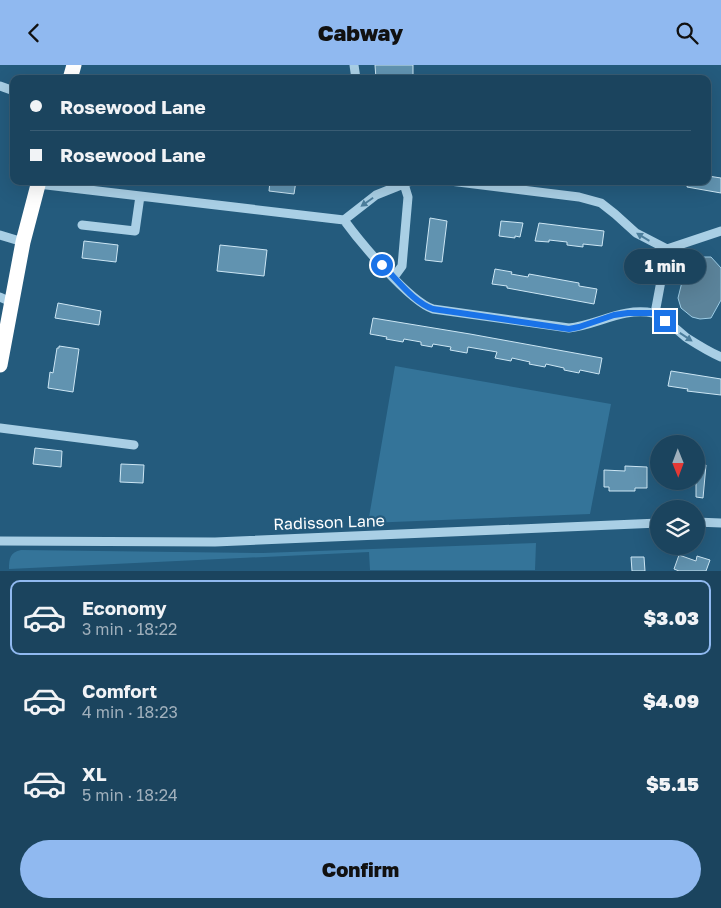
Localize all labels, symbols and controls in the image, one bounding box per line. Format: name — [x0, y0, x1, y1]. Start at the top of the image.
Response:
icon: back — [20, 19, 48, 47]
text: Cabway — [318, 19, 403, 46]
icon: search — [673, 19, 701, 47]
text: Rosewood Lane — [60, 95, 206, 118]
text: Rosewood Lane — [60, 143, 206, 166]
one-way arrow — [360, 197, 374, 207]
one-way arrow — [637, 233, 650, 242]
callout: 1 min — [624, 249, 706, 283]
route start — [371, 254, 393, 276]
text: 1 min — [645, 256, 685, 276]
route end — [654, 310, 676, 332]
one-way arrow — [680, 332, 693, 342]
north arrow — [650, 435, 705, 490]
map controls — [650, 435, 705, 555]
button: layers — [650, 500, 705, 555]
street label: Radisson Lane — [273, 510, 385, 534]
icon: car — [22, 595, 67, 640]
text: Economy — [82, 596, 167, 619]
text: $3.03 — [644, 606, 699, 629]
text: 3 min · 18:22 — [82, 619, 177, 639]
icon: car — [22, 678, 67, 723]
text: Comfort — [82, 679, 157, 702]
text: $4.09 — [643, 689, 699, 712]
text: 4 min · 18:23 — [82, 702, 178, 722]
icon: car — [22, 761, 67, 806]
text: XL — [82, 762, 107, 785]
text: $5.15 — [646, 772, 699, 795]
text: 5 min · 18:24 — [82, 785, 178, 805]
button: Confirm — [20, 840, 701, 898]

